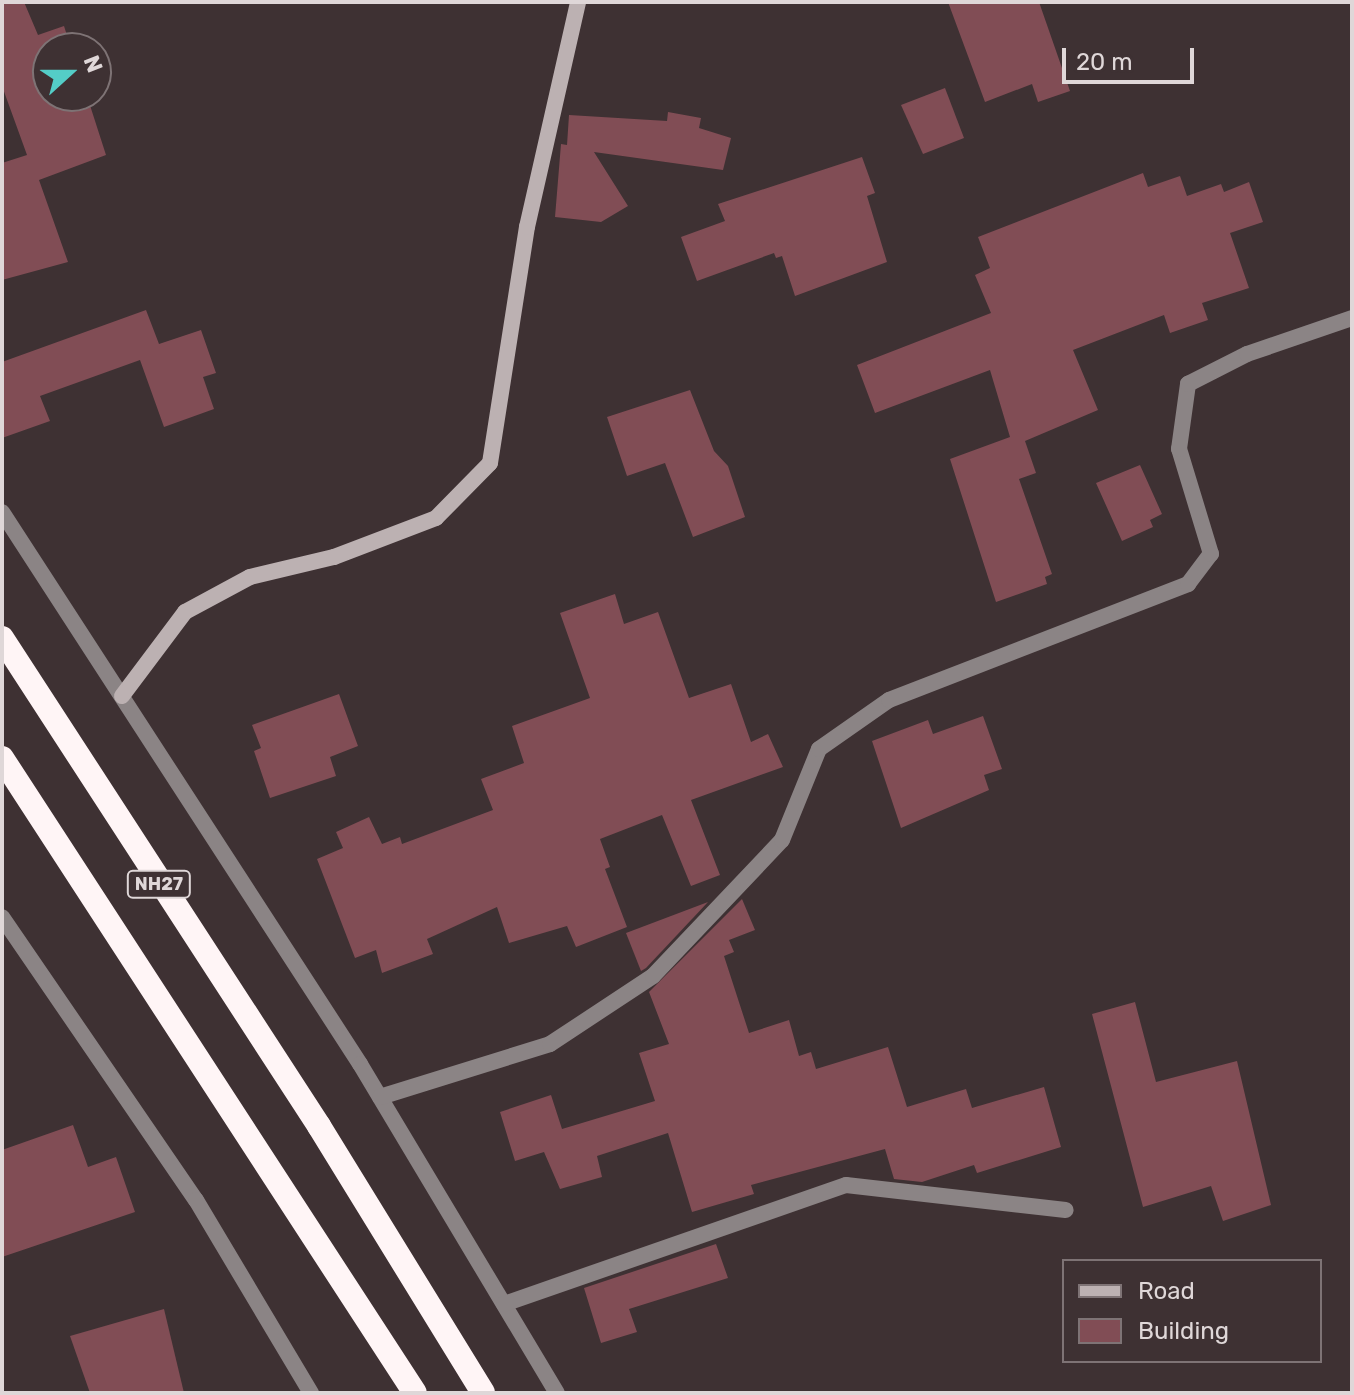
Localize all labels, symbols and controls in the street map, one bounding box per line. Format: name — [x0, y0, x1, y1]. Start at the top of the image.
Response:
north arrow — [32, 32, 112, 112]
scale bar — [1066, 32, 1198, 82]
text: 20 m — [1076, 48, 1133, 76]
text: N — [78, 52, 108, 76]
road number: NH27 — [125, 870, 193, 898]
legend — [1062, 1259, 1322, 1363]
text: Road — [1138, 1277, 1195, 1305]
text: Building — [1138, 1317, 1229, 1345]

